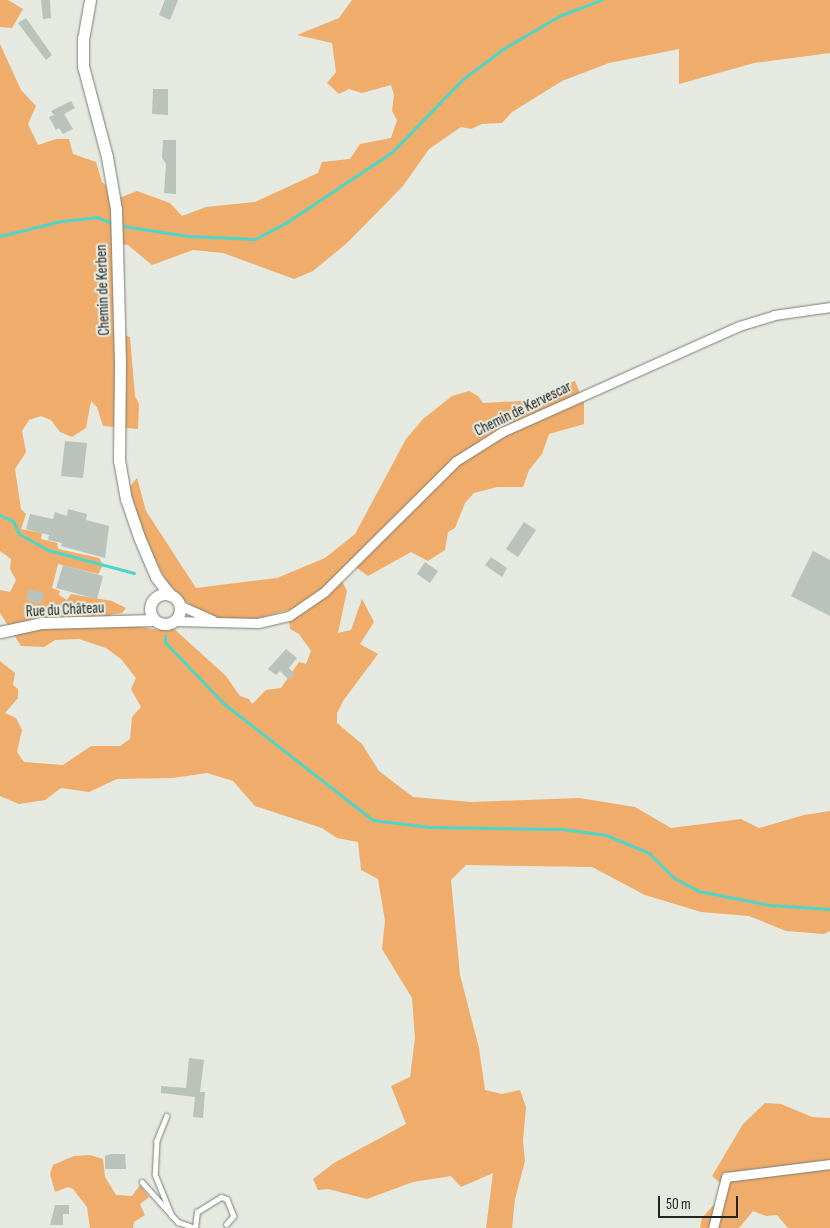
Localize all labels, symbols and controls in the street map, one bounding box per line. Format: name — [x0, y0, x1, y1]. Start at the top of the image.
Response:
street label: Chemin de Kerben — [92, 244, 114, 336]
street label: Chemin de Kervescar — [472, 378, 574, 440]
street label: Rue du Château — [25, 599, 105, 621]
scale bar — [660, 1186, 740, 1218]
text: 50 m — [666, 1195, 691, 1214]

